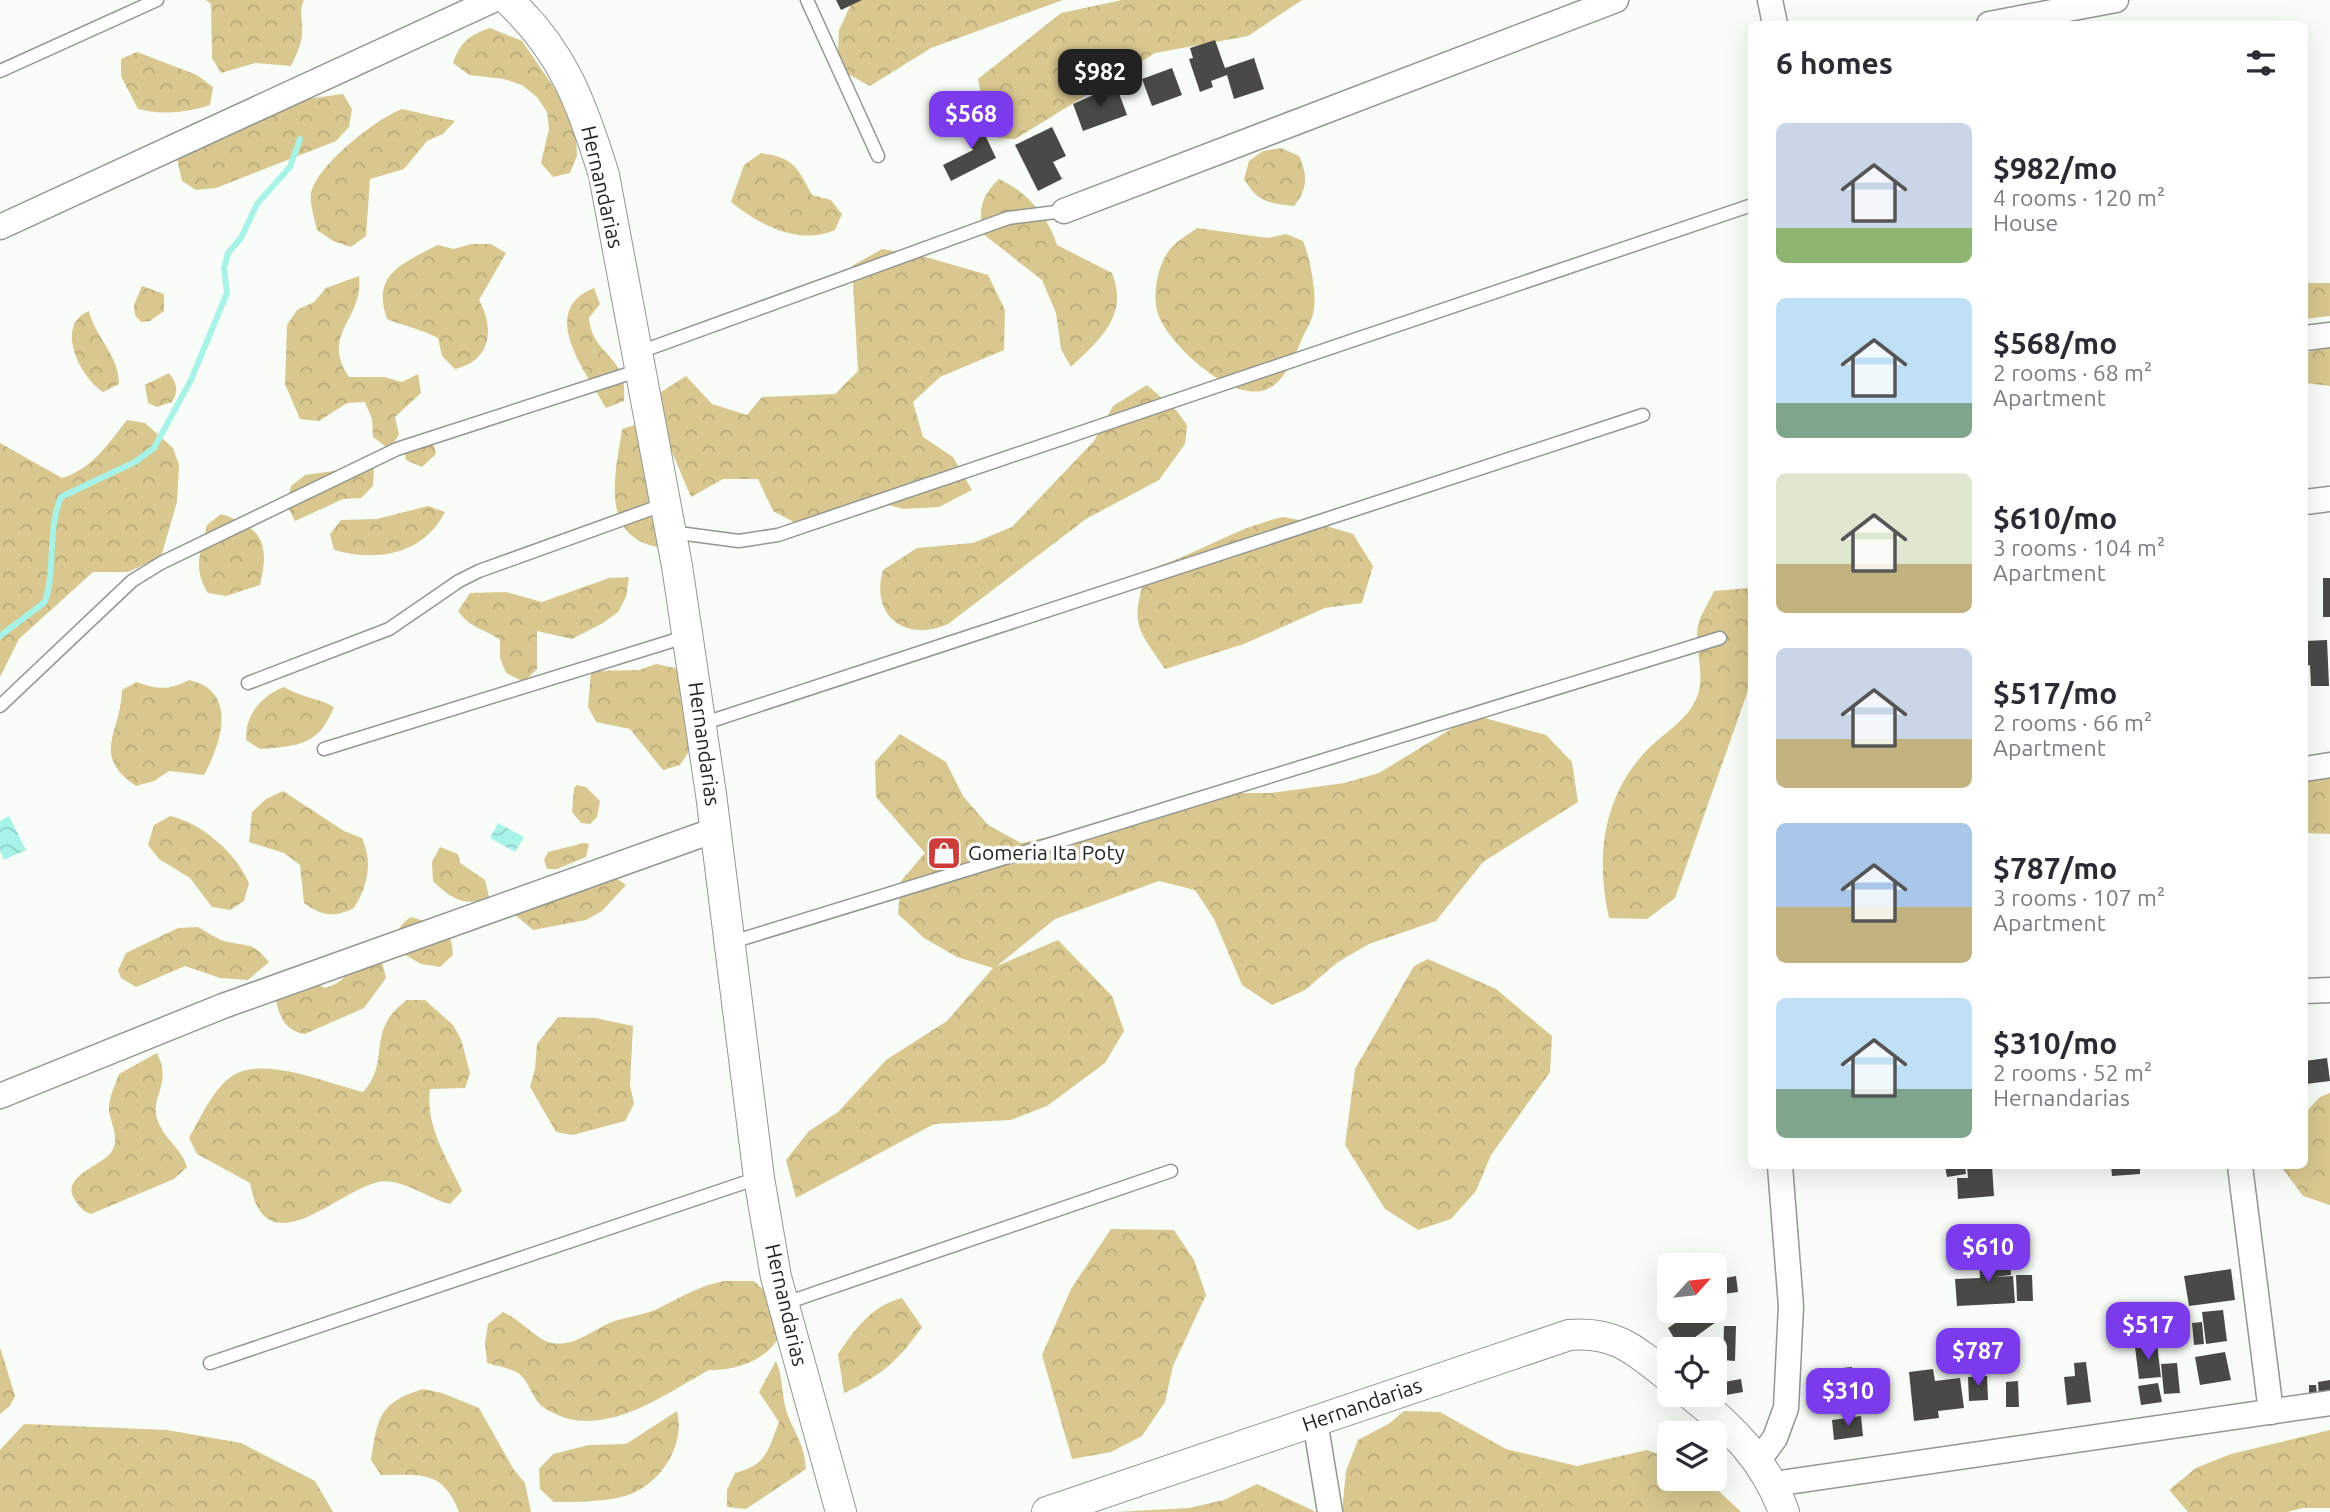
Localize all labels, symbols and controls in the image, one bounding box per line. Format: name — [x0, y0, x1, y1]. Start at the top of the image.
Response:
icon: filters — [2242, 44, 2280, 82]
text: 6 homes — [1776, 46, 1893, 80]
pin: $982 — [1059, 50, 1141, 109]
text: $982 — [1074, 59, 1126, 84]
pin: $568 — [930, 92, 1012, 151]
text: $568 — [945, 101, 997, 126]
street label: Hernandarias — [577, 123, 629, 250]
icon: home — [1832, 151, 1916, 235]
text: $982/mo — [1993, 151, 2117, 185]
text: 4 rooms · 120 m² — [1993, 185, 2165, 210]
text: House — [1993, 210, 2058, 235]
icon: home — [1832, 326, 1916, 410]
text: $568/mo — [1993, 326, 2117, 360]
text: 2 rooms · 68 m² — [1993, 360, 2152, 385]
text: Apartment — [1993, 385, 2106, 410]
icon: home — [1832, 501, 1916, 585]
text: $610/mo — [1993, 501, 2117, 535]
text: 3 rooms · 104 m² — [1993, 535, 2165, 560]
text: Apartment — [1993, 560, 2106, 585]
icon: home — [1832, 676, 1916, 760]
text: $517/mo — [1993, 676, 2117, 710]
street label: Hernandarias — [684, 680, 726, 807]
text: 2 rooms · 66 m² — [1993, 710, 2152, 735]
text: Apartment — [1993, 735, 2106, 760]
shop icon: Gomeria Ita Poty — [925, 834, 963, 872]
place label: Gomeria Ita Poty — [968, 840, 1125, 864]
icon: home — [1832, 851, 1916, 935]
text: $787/mo — [1993, 851, 2117, 885]
text: 3 rooms · 107 m² — [1993, 885, 2165, 910]
text: Apartment — [1993, 910, 2106, 935]
icon: home — [1832, 1026, 1916, 1110]
text: $310/mo — [1993, 1026, 2117, 1060]
text: 2 rooms · 52 m² — [1993, 1060, 2152, 1085]
text: Hernandarias — [1993, 1085, 2130, 1110]
pin: $610 — [1947, 1224, 2029, 1284]
text: $610 — [1962, 1234, 2014, 1259]
street label: Hernandarias — [761, 1241, 813, 1368]
north arrow — [1657, 1253, 1727, 1323]
map controls — [1657, 1253, 1727, 1491]
pin: $517 — [2107, 1302, 2189, 1362]
text: $517 — [2122, 1312, 2174, 1337]
pin: $787 — [1937, 1328, 2019, 1388]
button: locate — [1657, 1337, 1727, 1407]
text: $787 — [1952, 1338, 2004, 1363]
pin: $310 — [1807, 1368, 1889, 1428]
street label: Hernandarias — [1299, 1372, 1425, 1436]
text: $310 — [1822, 1378, 1874, 1403]
button: layers — [1657, 1421, 1727, 1491]

